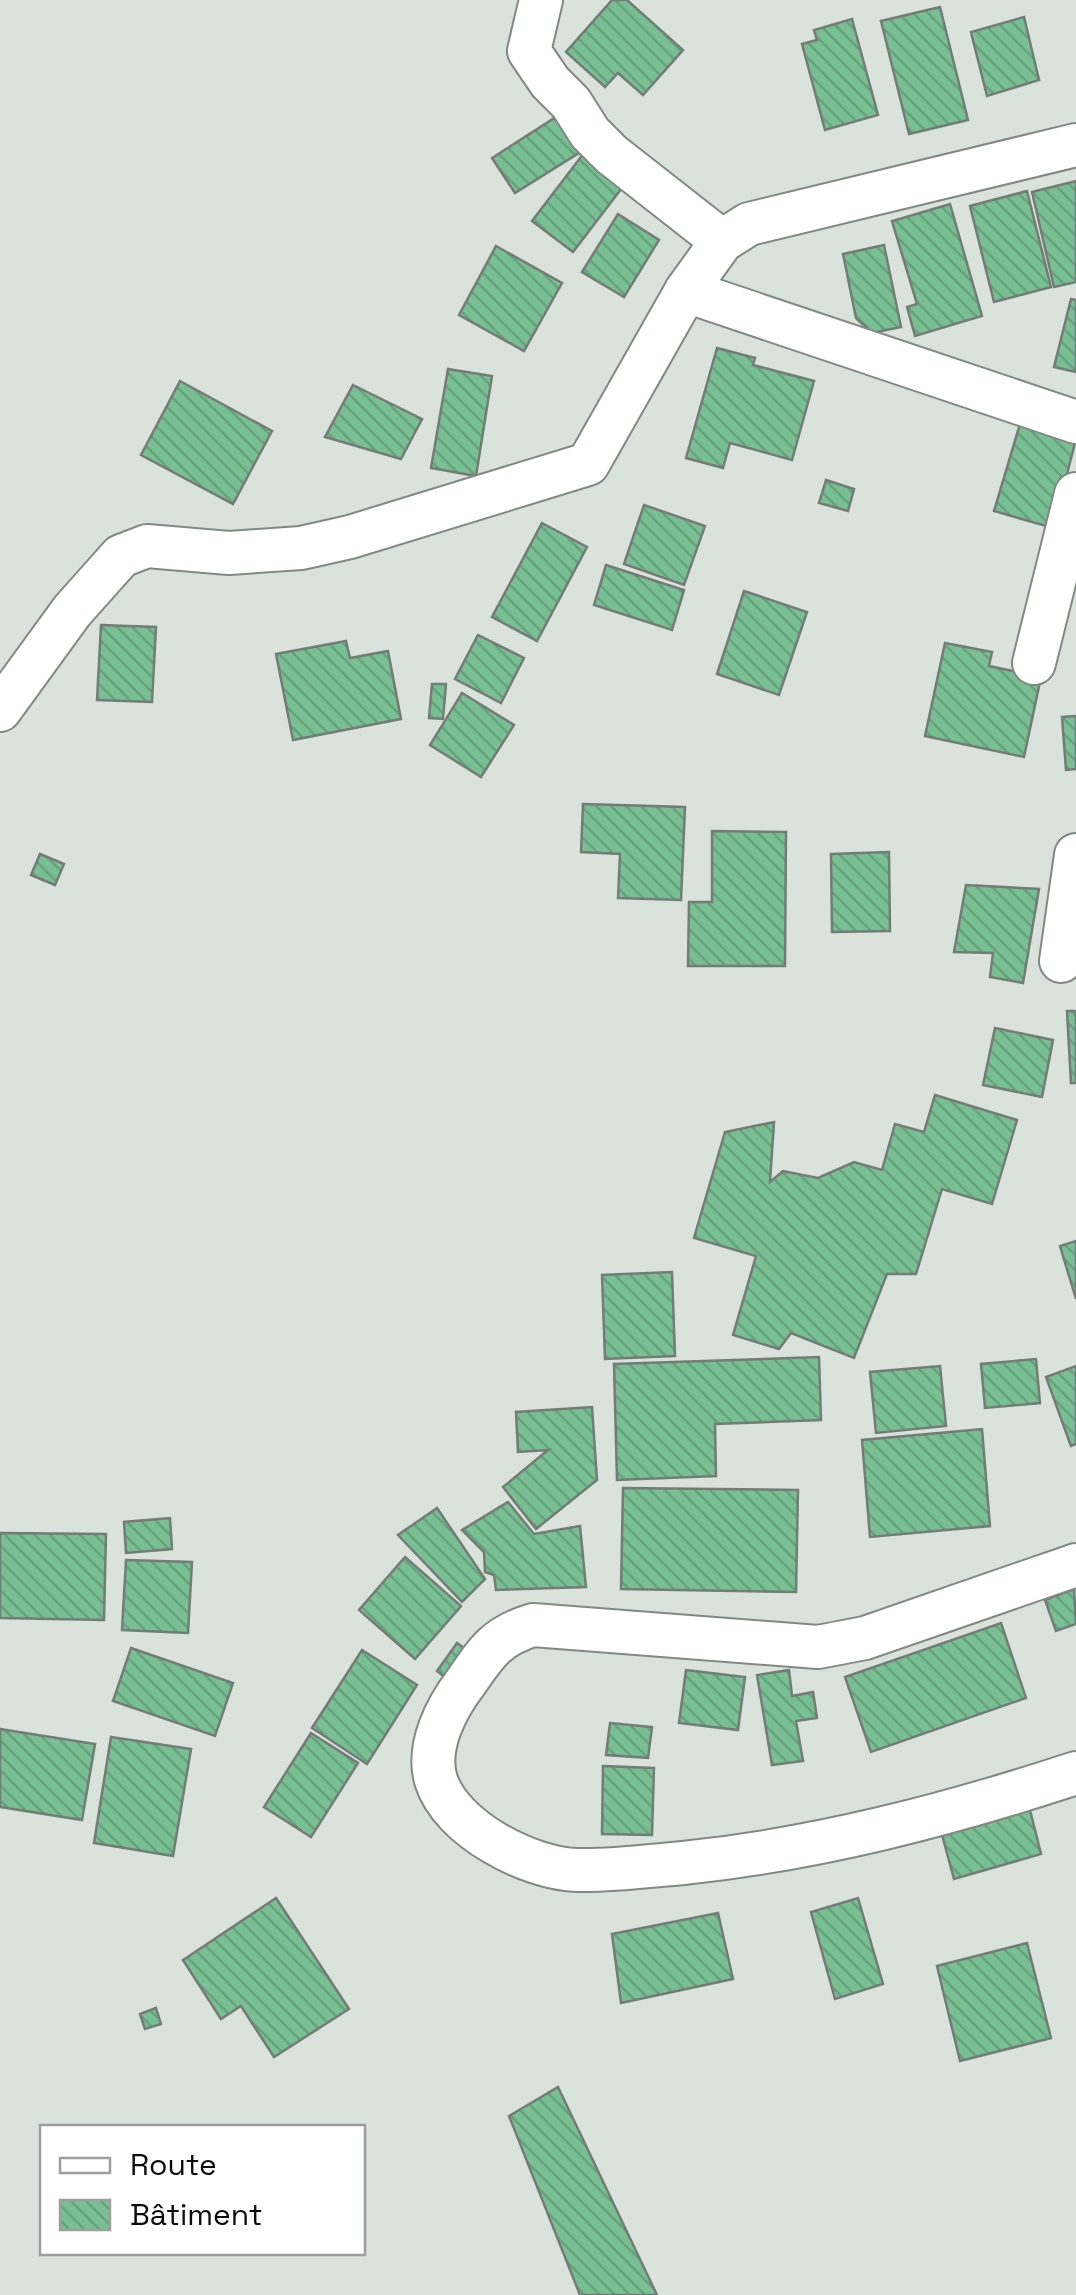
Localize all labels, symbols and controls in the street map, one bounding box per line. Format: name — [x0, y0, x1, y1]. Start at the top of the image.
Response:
legend — [40, 2125, 365, 2255]
text: Route — [130, 2145, 217, 2184]
text: Bâtiment — [130, 2195, 263, 2234]

